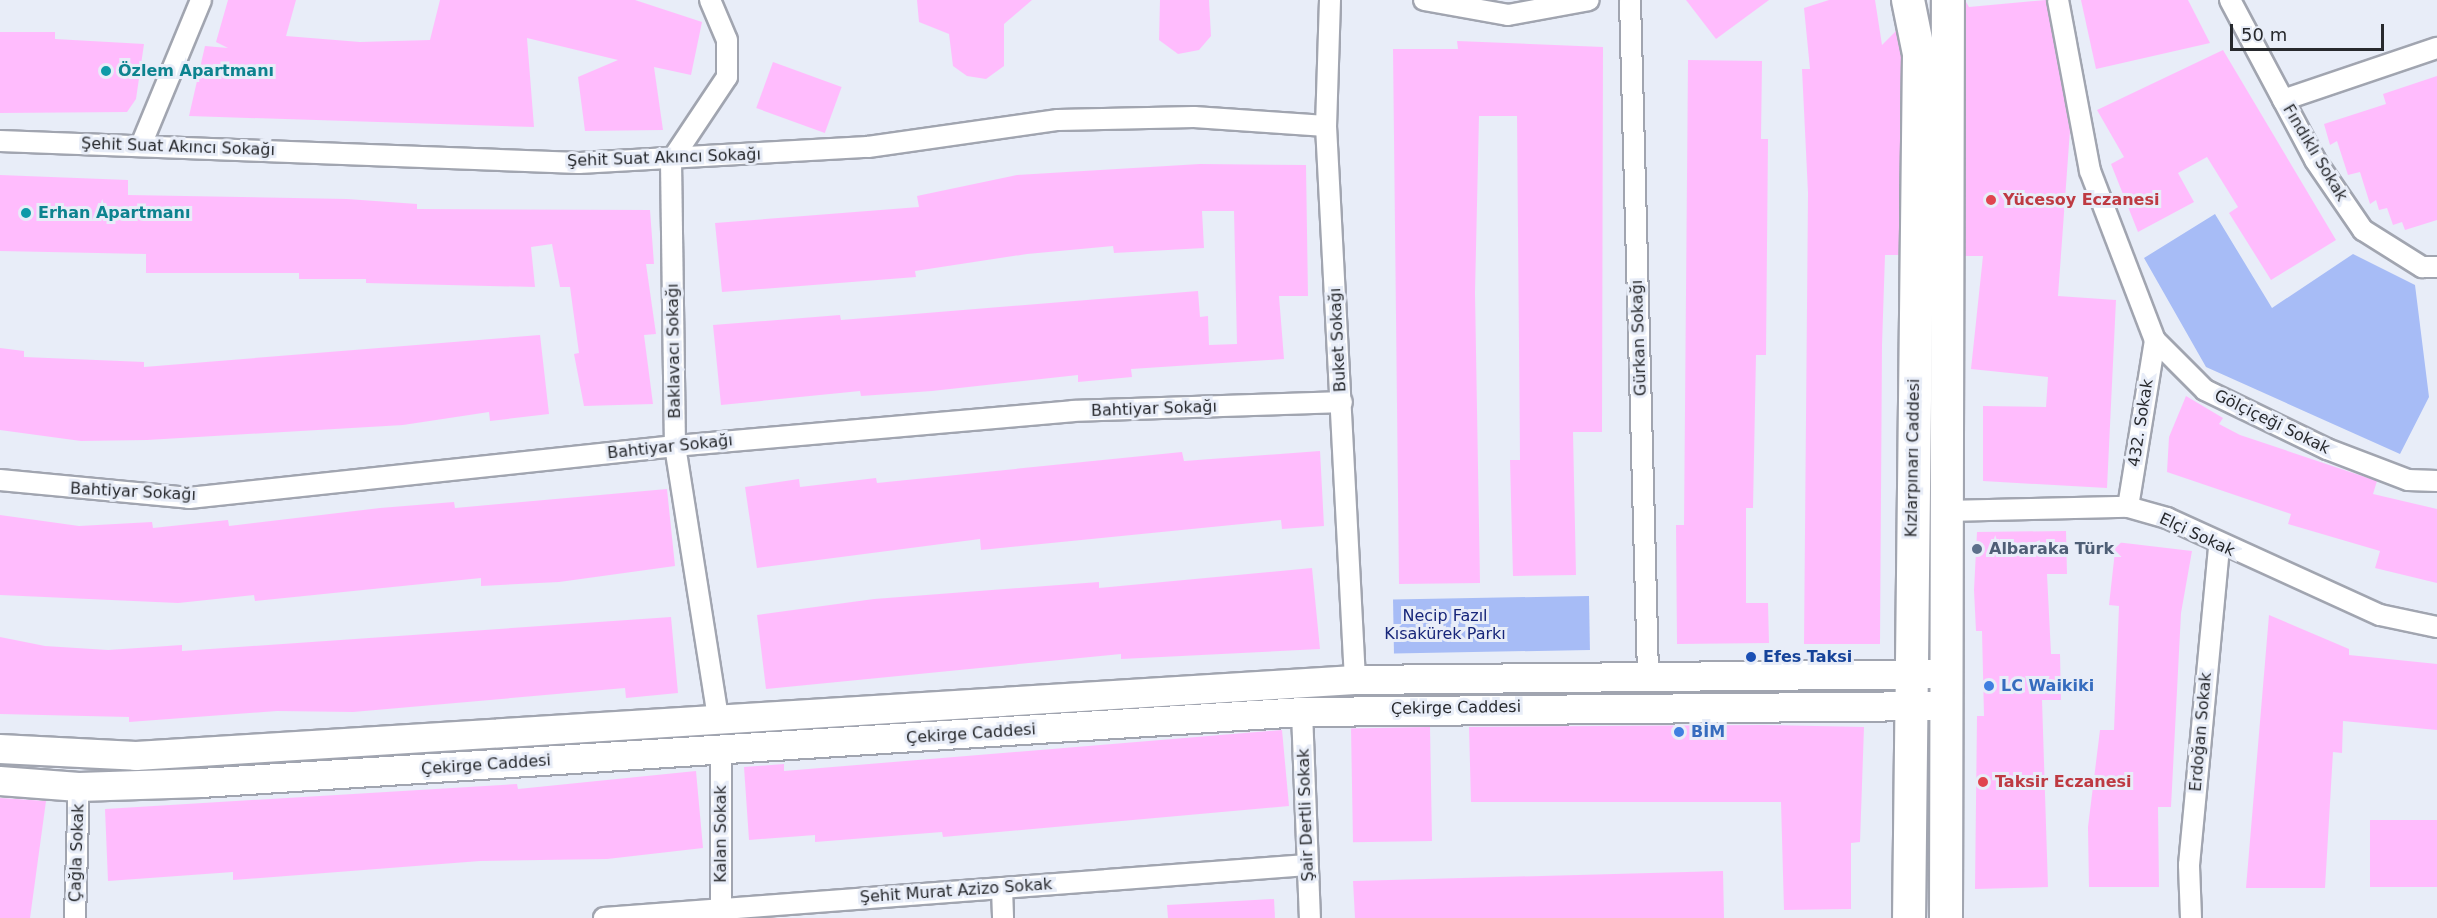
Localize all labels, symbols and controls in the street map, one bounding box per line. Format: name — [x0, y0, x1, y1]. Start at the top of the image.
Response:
scale bar — [2233, 12, 2388, 50]
text: 50 m — [2241, 24, 2287, 45]
place label: Özlem Apartmanı — [118, 61, 274, 81]
marker: Özlem Apartmanı — [99, 64, 113, 78]
street label: Fındıklı Sokak — [2279, 101, 2351, 205]
street label: Şehit Suat Akıncı Sokağı — [81, 134, 275, 160]
street label: Şehit Suat Akıncı Sokağı — [567, 145, 761, 171]
place label: Yücesoy Eczanesi — [2003, 190, 2159, 210]
marker: Yücesoy Eczanesi — [1984, 193, 1998, 207]
place label: Erhan Apartmanı — [38, 203, 190, 223]
marker: Erhan Apartmanı — [19, 206, 33, 220]
street label: Gürkan Sokağı — [1627, 279, 1651, 397]
street label: Baklavacı Sokağı — [663, 283, 685, 419]
street label: Buket Sokağı — [1326, 287, 1350, 393]
street label: Kızlarpınarı Caddesi — [1902, 378, 1924, 538]
street label: 432. Sokak — [2125, 378, 2157, 468]
street label: Gölçiçeği Sokak — [2211, 386, 2333, 458]
street label: Bahtiyar Sokağı — [1091, 397, 1217, 421]
street label: Bahtiyar Sokağı — [606, 431, 734, 463]
street label: Bahtiyar Sokağı — [70, 479, 196, 505]
street label: Elçi Sokak — [2156, 509, 2238, 561]
place label: Albaraka Türk — [1989, 539, 2114, 559]
marker: Albaraka Türk — [1970, 542, 1984, 556]
park label: Necip Fazıl Kısakürek Parkı — [1384, 606, 1506, 644]
place label: Efes Taksi — [1763, 647, 1852, 667]
marker: Efes Taksi — [1744, 650, 1758, 664]
street label: Erdoğan Sokak — [2186, 672, 2216, 792]
place label: LC Waikiki — [2001, 676, 2094, 696]
marker: LC Waikiki — [1982, 679, 1996, 693]
street label: Çekirge Caddesi — [1391, 697, 1521, 719]
street label: Çekirge Caddesi — [905, 720, 1037, 748]
place label: BİM — [1691, 722, 1725, 742]
marker: BİM — [1672, 725, 1686, 739]
street label: Şair Dertli Sokak — [1294, 748, 1318, 882]
street label: Çekirge Caddesi — [420, 751, 552, 779]
place label: Taksir Eczanesi — [1995, 772, 2132, 792]
marker: Taksir Eczanesi — [1976, 775, 1990, 789]
street label: Kalan Sokak — [711, 785, 731, 883]
street label: Çağla Sokak — [66, 803, 88, 903]
street label: Şehit Murat Azizo Sokak — [859, 875, 1053, 907]

